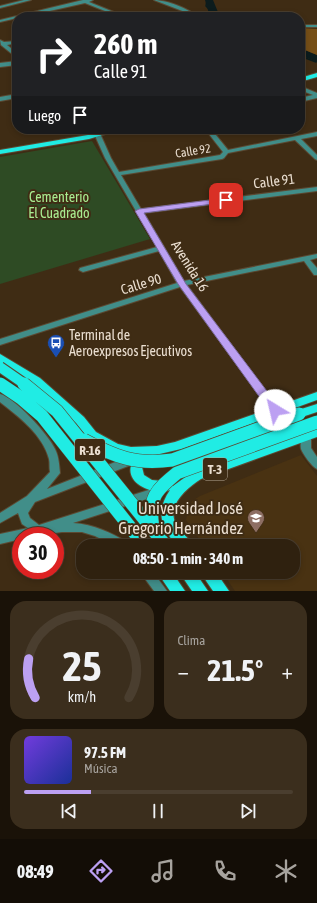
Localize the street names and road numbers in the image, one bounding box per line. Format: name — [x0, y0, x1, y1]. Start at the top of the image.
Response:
street label: Calle 92 — [174, 141, 212, 161]
street label: Calle 91 — [252, 171, 296, 191]
street label: Avenida 16 — [168, 238, 212, 295]
street label: Calle 90 — [119, 270, 164, 298]
road number: R-16 — [75, 439, 105, 461]
road number: T-3 — [203, 458, 227, 480]

